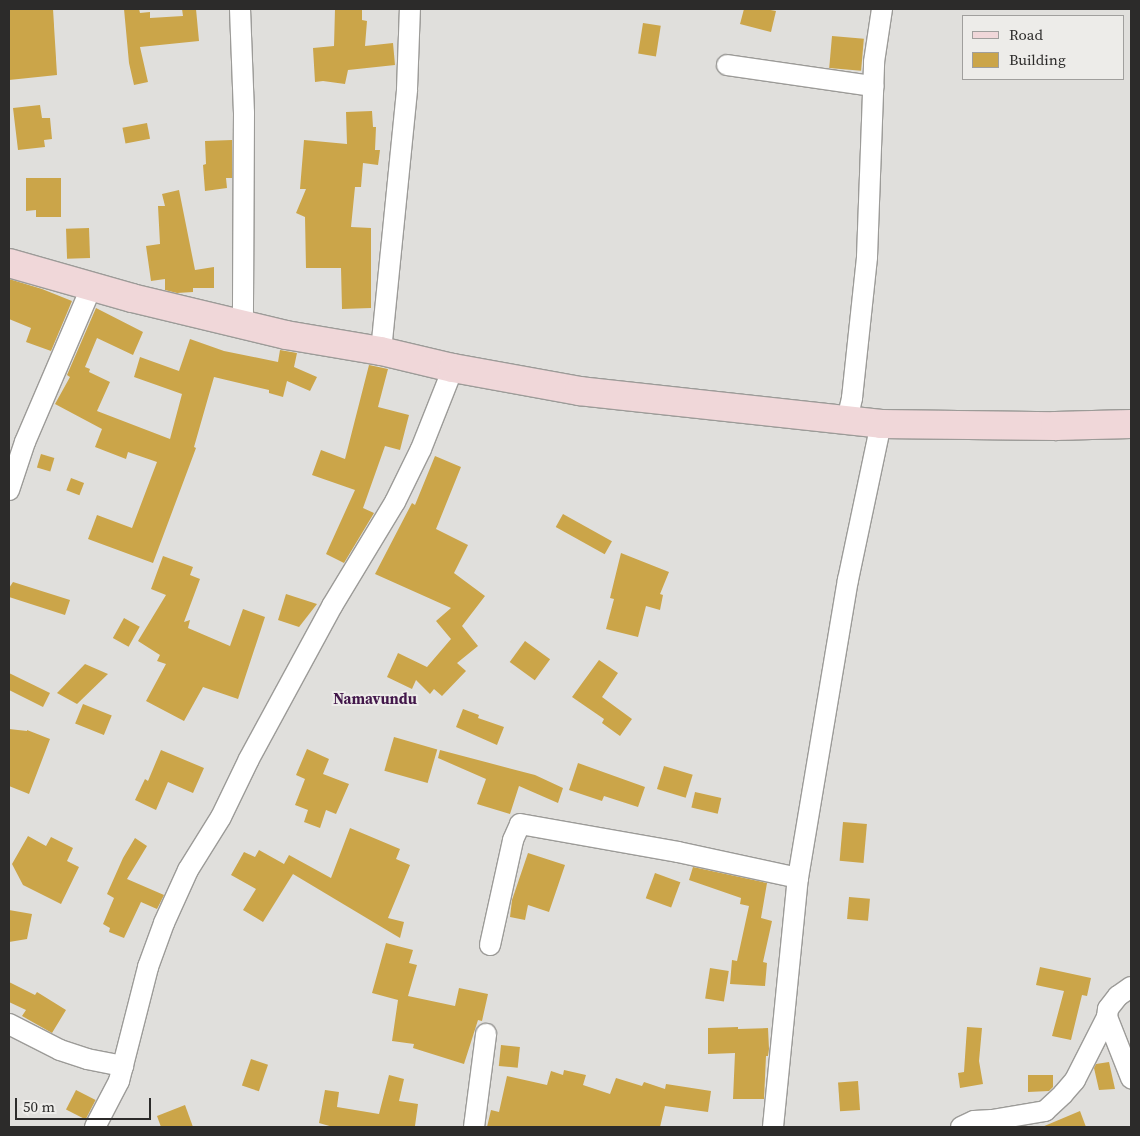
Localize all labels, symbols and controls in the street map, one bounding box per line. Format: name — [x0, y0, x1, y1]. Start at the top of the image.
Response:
legend — [962, 15, 1125, 80]
text: Road — [1009, 24, 1043, 45]
text: Building — [1009, 49, 1066, 70]
district label: Namavundu — [333, 690, 417, 708]
scale bar — [18, 1088, 154, 1120]
text: 50 m — [23, 1096, 55, 1117]

